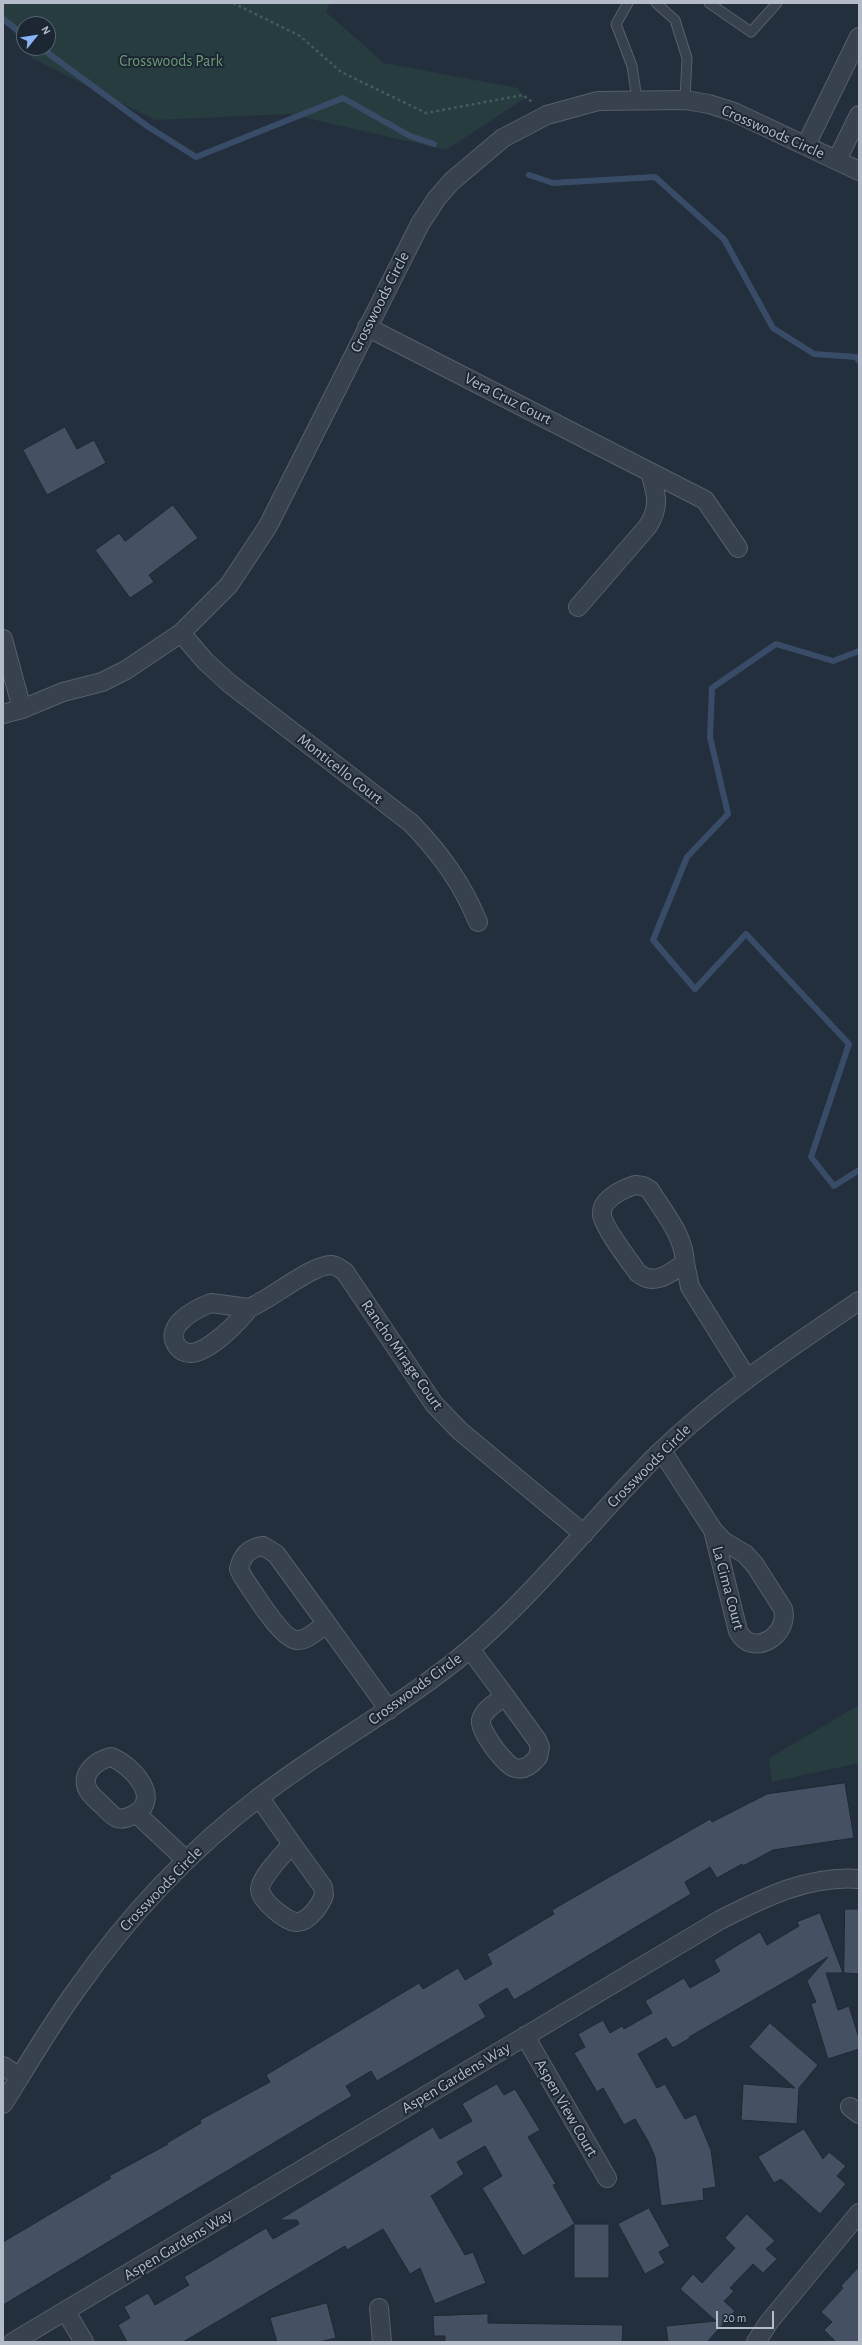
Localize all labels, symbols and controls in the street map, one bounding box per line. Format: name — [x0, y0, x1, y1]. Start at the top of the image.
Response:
north arrow — [16, 16, 56, 56]
text: N — [39, 24, 53, 36]
park label: Crosswoods Park — [119, 51, 223, 71]
street label: Crosswoods Circle — [718, 101, 828, 163]
street label: Crosswoods Circle — [346, 248, 414, 356]
street label: Vera Cruz Court — [461, 369, 555, 429]
street label: Monticello Court — [293, 730, 387, 808]
street label: Rancho Mirage Court — [357, 1296, 447, 1414]
street label: Crosswoods Circle — [603, 1420, 695, 1512]
street label: La Cima Court — [708, 1544, 748, 1632]
street label: Crosswoods Circle — [365, 1649, 465, 1729]
street label: Crosswoods Circle — [116, 1842, 206, 1936]
street label: Aspen Gardens Way — [398, 2038, 514, 2118]
street label: Aspen View Court — [530, 2056, 602, 2160]
street label: Aspen Gardens Way — [120, 2205, 236, 2285]
scale bar — [718, 2303, 776, 2329]
text: 20 m — [723, 2312, 746, 2324]

